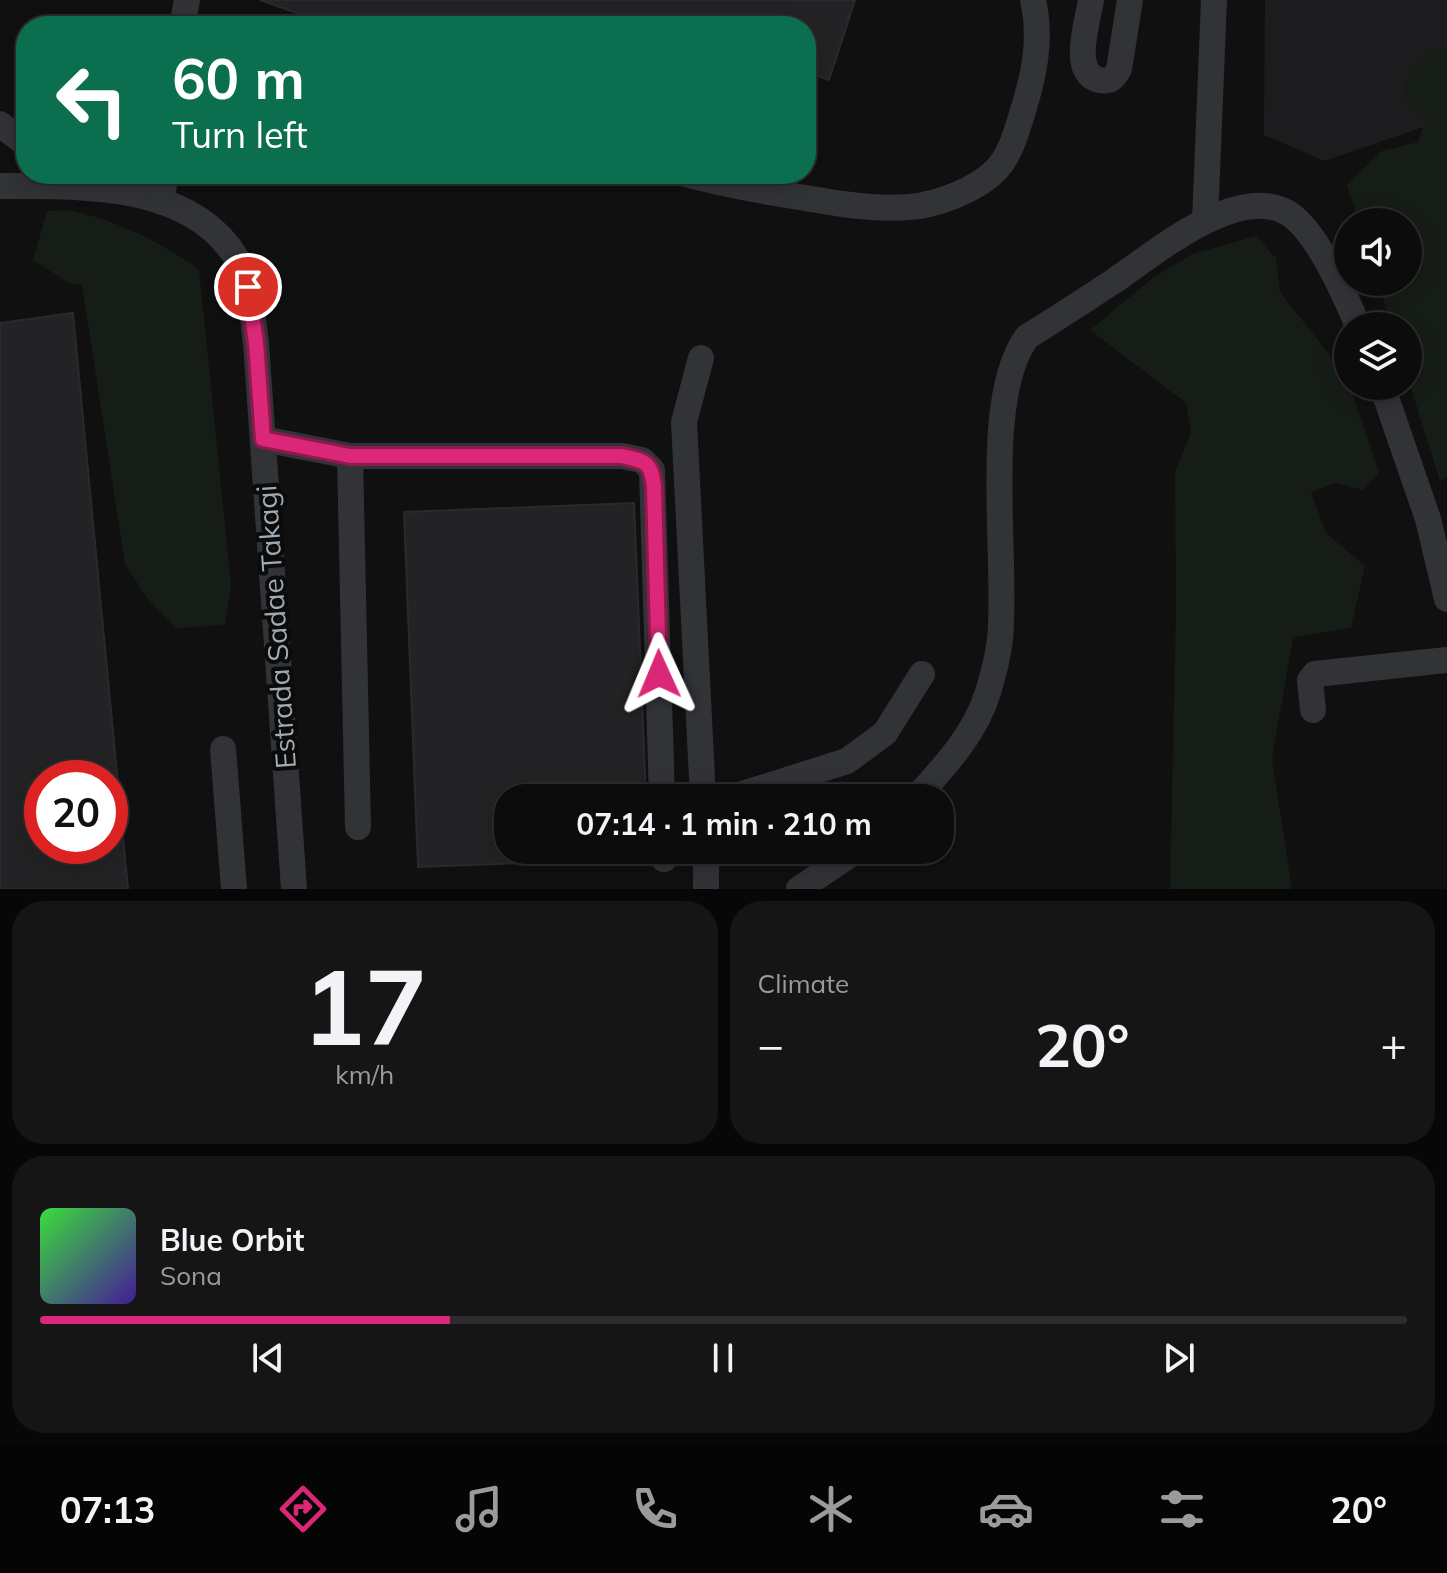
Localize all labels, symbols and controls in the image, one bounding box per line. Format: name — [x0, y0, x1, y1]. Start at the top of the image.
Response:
text: 60 m — [172, 43, 305, 113]
icon: left — [40, 48, 144, 152]
text: Turn left — [172, 112, 308, 157]
map controls — [1334, 208, 1422, 400]
button: sound — [1334, 208, 1422, 296]
pin — [214, 253, 282, 321]
icon: arrive — [226, 265, 270, 309]
button: layers — [1334, 312, 1422, 400]
street label: Estrada Sadae Takagi — [248, 484, 303, 770]
position arrow — [617, 632, 701, 716]
speed limit sign: 20 — [24, 760, 128, 864]
text: 07:14 · 1 min · 210 m — [576, 805, 872, 843]
text: 17 — [302, 940, 427, 1071]
text: Climate — [758, 967, 849, 1000]
text: 20° — [1035, 1007, 1130, 1082]
text: − — [758, 1017, 784, 1072]
text: + — [1381, 1017, 1407, 1072]
text: km/h — [335, 1058, 394, 1091]
text: Blue Orbit — [160, 1221, 304, 1259]
text: Sona — [160, 1259, 222, 1292]
icon: previous — [246, 1336, 290, 1380]
icon: pause — [701, 1336, 745, 1380]
icon: next — [1157, 1336, 1201, 1380]
icon: directions — [275, 1481, 331, 1537]
icon: music — [451, 1481, 507, 1537]
icon: phone — [627, 1481, 683, 1537]
icon: climate — [803, 1481, 859, 1537]
icon: car — [978, 1481, 1034, 1537]
icon: filters — [1154, 1481, 1210, 1537]
text: 07:13 — [60, 1487, 155, 1532]
text: 20° — [1330, 1487, 1387, 1532]

